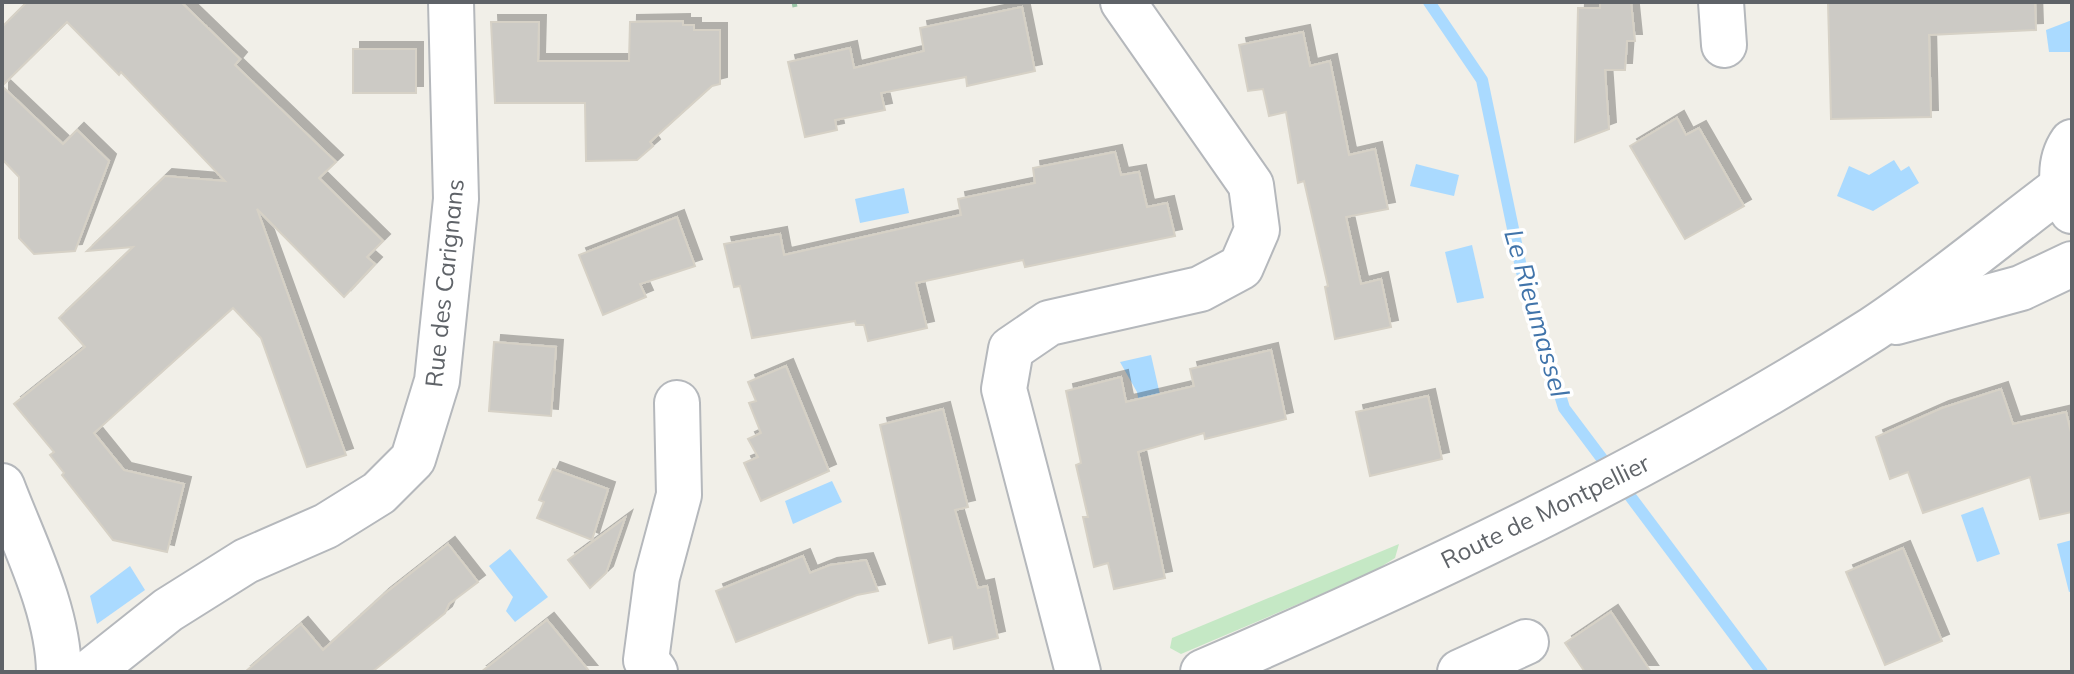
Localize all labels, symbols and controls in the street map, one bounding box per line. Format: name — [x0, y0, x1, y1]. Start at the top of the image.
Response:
street label: Rue des Carignans — [418, 177, 470, 389]
water label: Le Rieumassel — [1497, 225, 1577, 401]
street label: Route de Montpellier — [1436, 447, 1654, 575]

